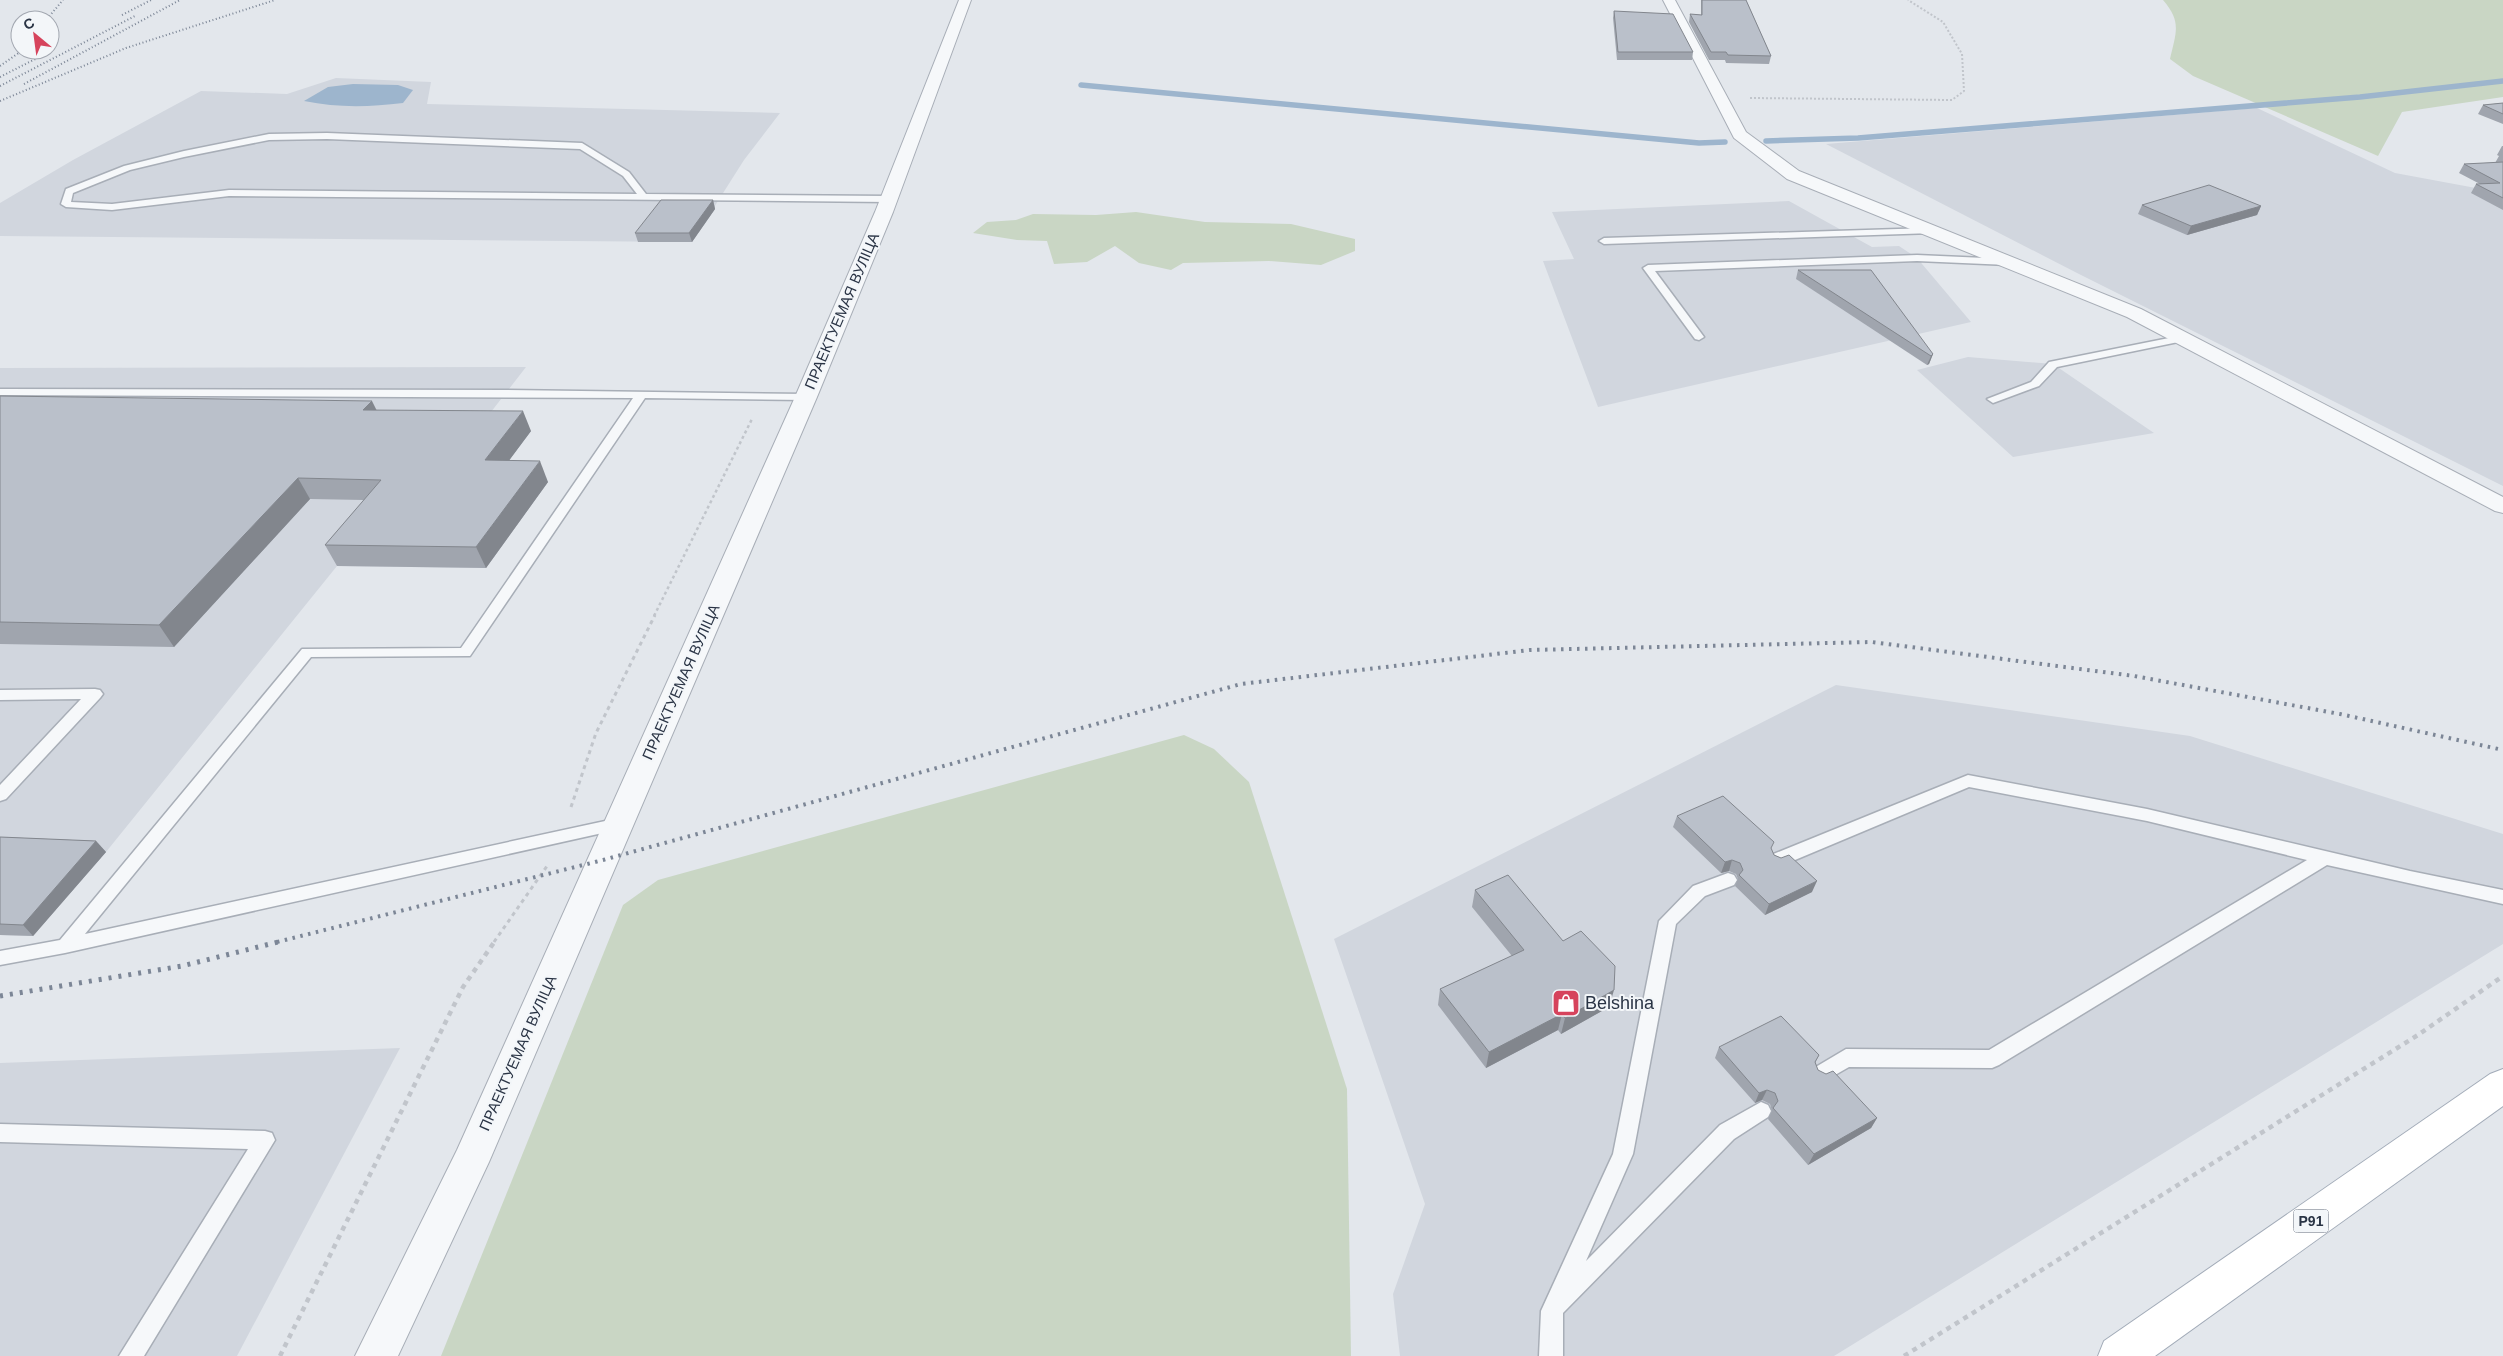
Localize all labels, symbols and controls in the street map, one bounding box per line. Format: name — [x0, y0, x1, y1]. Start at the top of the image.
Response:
north arrow — [10, 10, 60, 60]
text: С — [20, 14, 37, 33]
street label: ПРАЕКТУЕМАЯ ВУЛІЦА — [801, 230, 882, 392]
street label: ПРАЕКТУЕМАЯ ВУЛІЦА — [639, 601, 723, 762]
street label: ПРАЕКТУЕМАЯ ВУЛІЦА — [476, 972, 560, 1133]
shop icon: Belshina — [1551, 988, 1581, 1018]
place label: Belshina — [1585, 993, 1655, 1013]
road number: Р91 — [2294, 1210, 2328, 1232]

